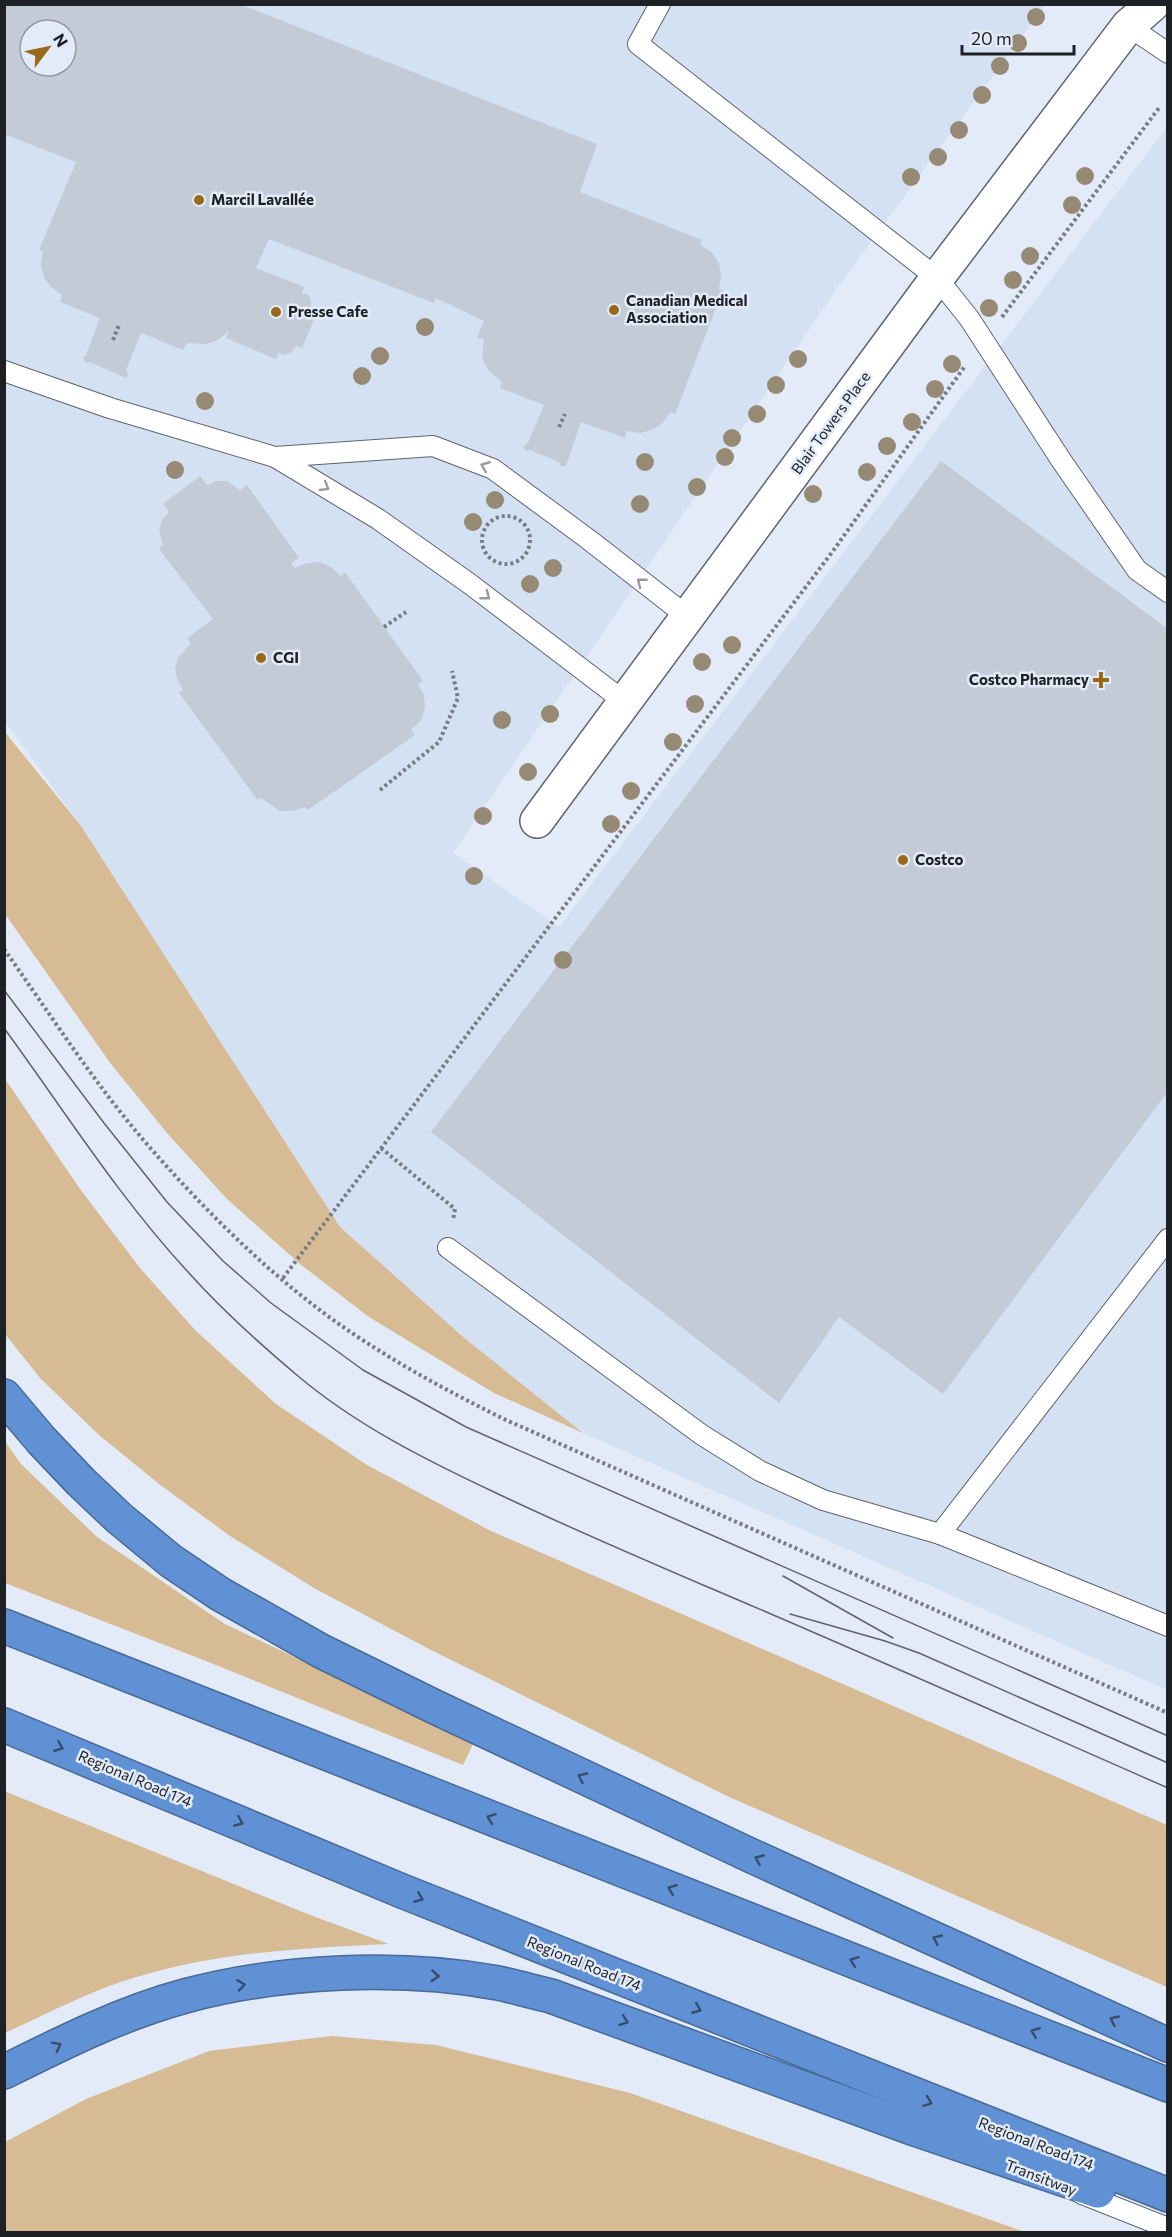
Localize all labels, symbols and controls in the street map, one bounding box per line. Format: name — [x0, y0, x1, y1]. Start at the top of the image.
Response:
north arrow — [18, 18, 78, 78]
scale bar — [962, 18, 1074, 56]
text: 20 m — [971, 27, 1012, 49]
text: N — [50, 30, 72, 50]
place label: Marcil Lavallée — [211, 190, 314, 208]
marker: Marcil Lavallée — [192, 193, 206, 207]
place label: Canadian Medical Association — [626, 291, 748, 326]
place label: Presse Cafe — [288, 302, 368, 320]
marker: Canadian Medical Association — [607, 303, 621, 317]
marker: Presse Cafe — [269, 305, 283, 319]
street label: Blair Towers Place — [787, 367, 874, 477]
one-way arrow — [480, 461, 491, 473]
one-way arrow — [319, 480, 329, 492]
one-way arrow — [637, 578, 648, 589]
one-way arrow — [480, 589, 491, 600]
place label: CGI — [273, 648, 299, 666]
marker: CGI — [254, 651, 268, 665]
place label: Costco Pharmacy — [969, 670, 1090, 688]
marker: Costco Pharmacy — [1094, 673, 1108, 687]
place label: Costco — [915, 850, 964, 868]
marker: Costco — [896, 853, 910, 867]
one-way arrow — [53, 1740, 64, 1752]
street label: Regional Road 174 — [76, 1746, 195, 1810]
one-way arrow — [578, 1773, 589, 1785]
one-way arrow — [486, 1813, 497, 1825]
one-way arrow — [232, 1815, 243, 1827]
one-way arrow — [755, 1855, 766, 1867]
one-way arrow — [667, 1884, 678, 1897]
one-way arrow — [412, 1891, 423, 1903]
street label: Regional Road 174 — [525, 1932, 644, 1994]
one-way arrow — [932, 1935, 943, 1947]
one-way arrow — [849, 1956, 860, 1968]
one-way arrow — [431, 1969, 440, 1982]
one-way arrow — [236, 1979, 246, 1991]
one-way arrow — [691, 2002, 702, 2014]
one-way arrow — [618, 2014, 629, 2027]
one-way arrow — [1110, 2016, 1121, 2028]
one-way arrow — [1030, 2027, 1041, 2040]
one-way arrow — [50, 2042, 61, 2053]
one-way arrow — [923, 2094, 933, 2107]
street label: Regional Road 174 — [976, 2113, 1096, 2173]
street label: Transitway — [1003, 2155, 1080, 2199]

